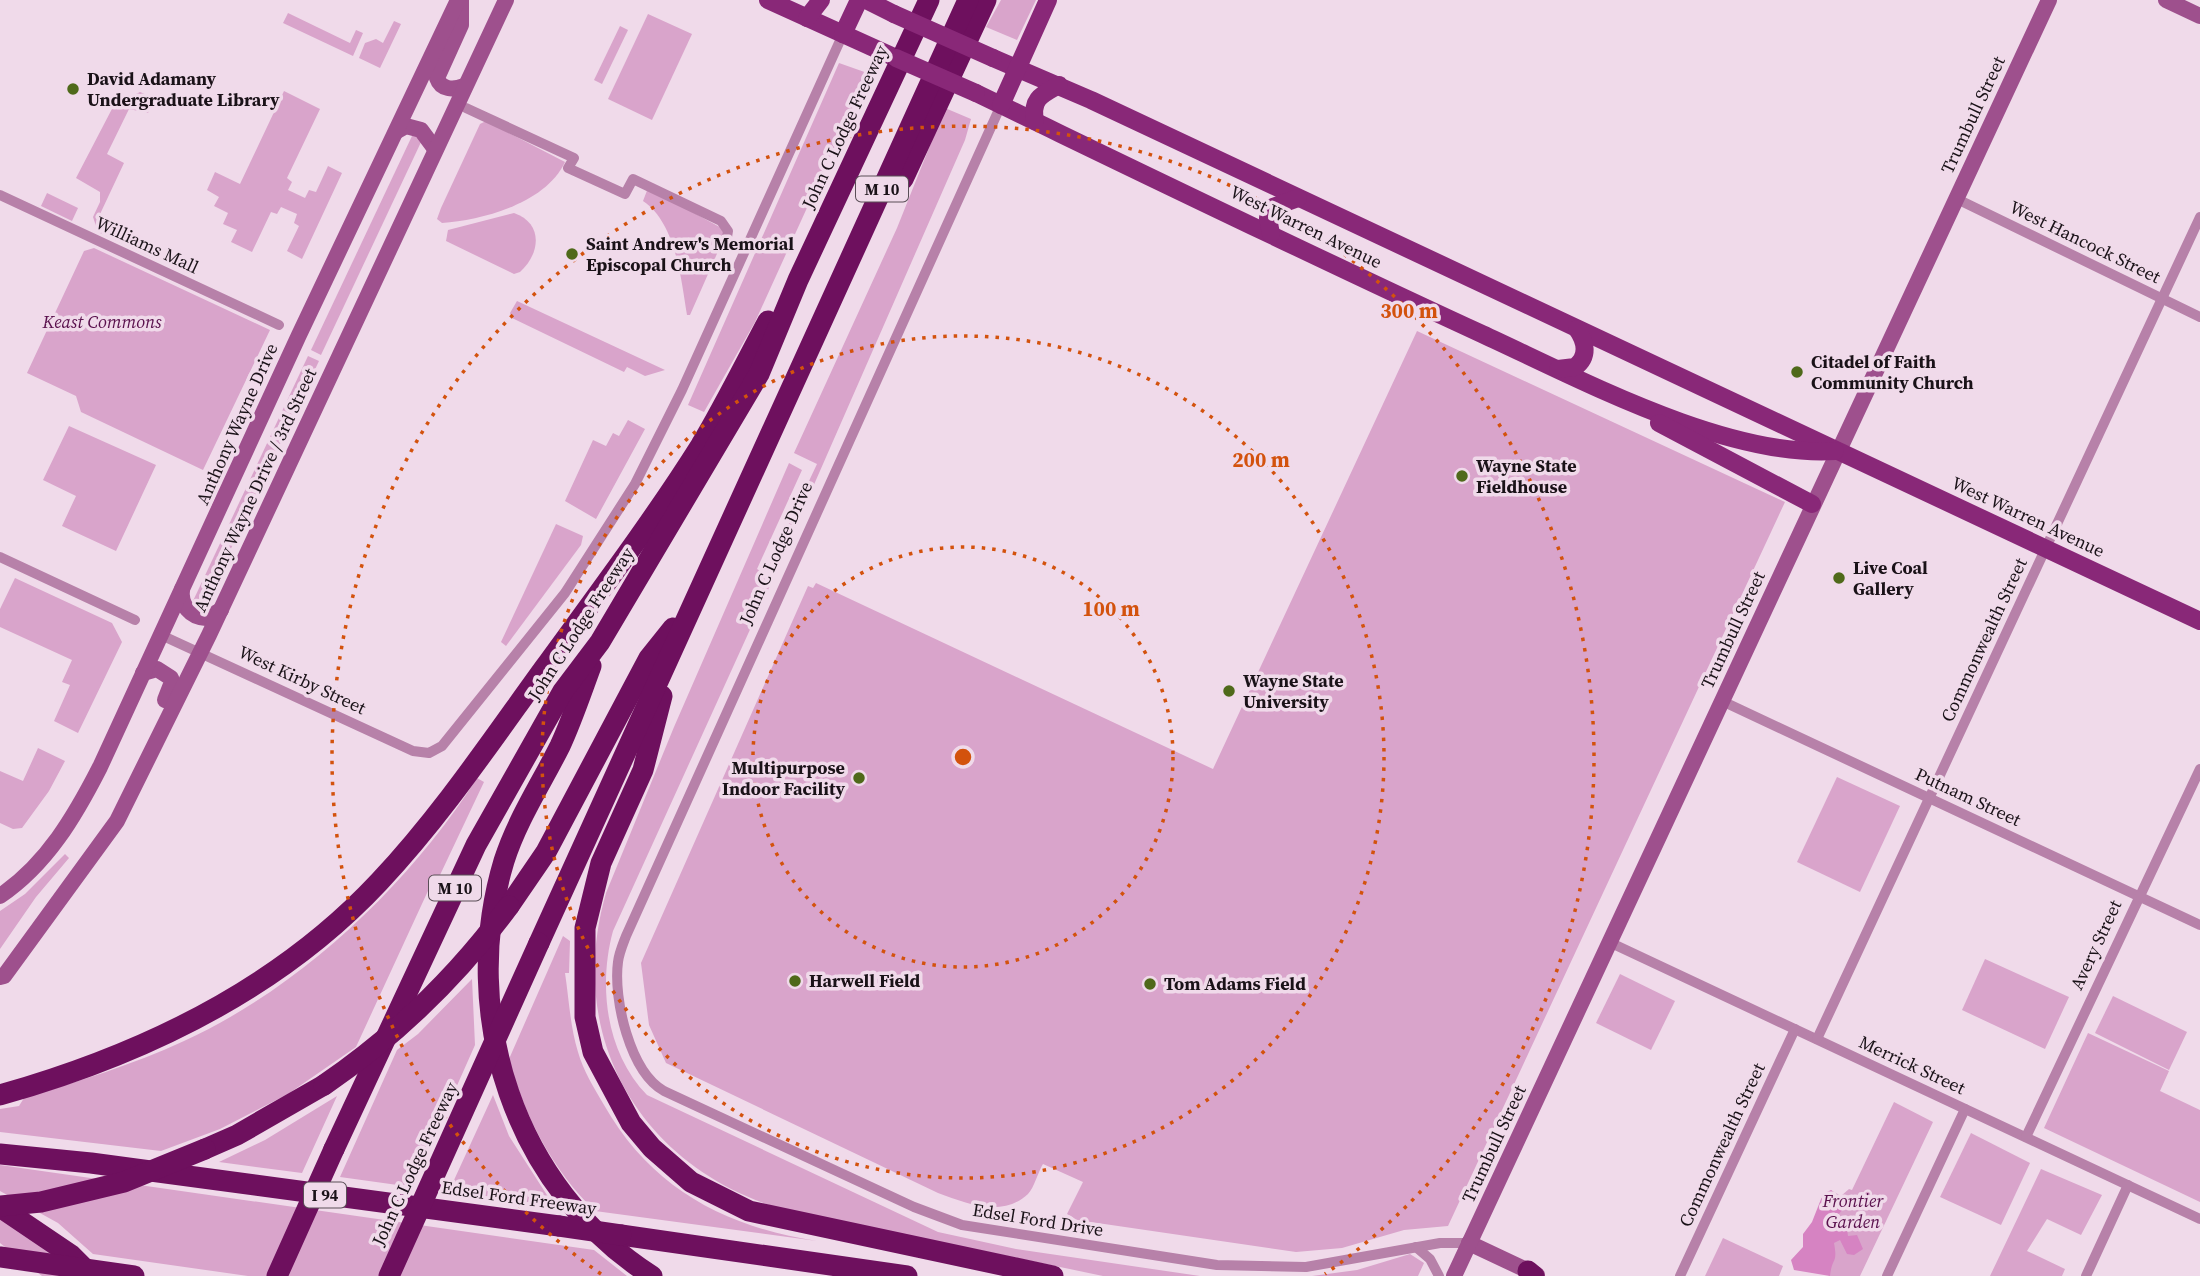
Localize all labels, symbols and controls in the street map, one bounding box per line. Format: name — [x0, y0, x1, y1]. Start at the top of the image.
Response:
street label: John C Lodge Freeway — [795, 40, 894, 214]
street label: Trumbull Street — [1934, 52, 2011, 178]
place label: David Adamany Undergraduate Library — [87, 66, 280, 112]
marker: David Adamany Undergraduate Library — [65, 81, 81, 97]
road number: M 10 — [856, 176, 908, 202]
street label: West Warren Avenue — [1226, 179, 1386, 274]
street label: West Hancock Street — [2006, 194, 2165, 289]
street label: Williams Mall — [91, 210, 203, 279]
place label: Saint Andrew's Memorial Episcopal Church — [586, 231, 794, 277]
marker: Saint Andrew's Memorial Episcopal Church — [564, 246, 580, 262]
text: 300 m — [1380, 296, 1438, 325]
park label: Keast Commons — [41, 309, 162, 334]
street label: Anthony Wayne Drive — [190, 339, 283, 509]
place label: Citadel of Faith Community Church — [1811, 349, 1974, 395]
street label: Anthony Wayne Drive / 3rd Street — [187, 364, 322, 616]
marker: Citadel of Faith Community Church — [1789, 364, 1805, 380]
text: 200 m — [1232, 445, 1290, 474]
place label: Wayne State Fieldhouse — [1476, 453, 1577, 499]
marker: Wayne State Fieldhouse — [1454, 468, 1470, 484]
street label: West Warren Avenue — [1948, 470, 2109, 563]
street label: John C Lodge Drive — [732, 477, 818, 629]
street label: John C Lodge Freeway — [521, 542, 640, 706]
street label: Commonwealth Street — [1935, 554, 2033, 726]
place label: Live Coal Gallery — [1853, 555, 1928, 601]
street label: Trumbull Street — [1694, 567, 1771, 693]
marker: Live Coal Gallery — [1831, 570, 1847, 586]
text: 100 m — [1082, 594, 1140, 623]
street label: West Kirby Street — [234, 639, 370, 720]
place label: Wayne State University — [1243, 668, 1344, 714]
marker: Wayne State University — [1221, 683, 1237, 699]
centre of rings — [951, 745, 975, 769]
place label: Multipurpose Indoor Facility — [722, 755, 845, 801]
street label: Putnam Street — [1911, 761, 2025, 832]
marker: Multipurpose Indoor Facility — [851, 770, 867, 786]
road number: M 10 — [429, 876, 481, 900]
street label: Avery Street — [2064, 896, 2127, 994]
place label: Harwell Field — [809, 968, 920, 993]
place label: Tom Adams Field — [1164, 971, 1306, 996]
marker: Harwell Field — [787, 973, 803, 989]
marker: Tom Adams Field — [1142, 976, 1158, 992]
street label: Merrick Street — [1855, 1029, 1970, 1100]
street label: Commonwealth Street — [1673, 1059, 1771, 1231]
street label: John C Lodge Freeway — [365, 1077, 464, 1251]
street label: Trumbull Street — [1455, 1081, 1532, 1207]
street label: Edsel Ford Freeway — [440, 1174, 599, 1221]
road number: I 94 — [304, 1182, 346, 1208]
park label: Frontier Garden — [1821, 1188, 1884, 1234]
street label: Edsel Ford Drive — [971, 1197, 1105, 1242]

